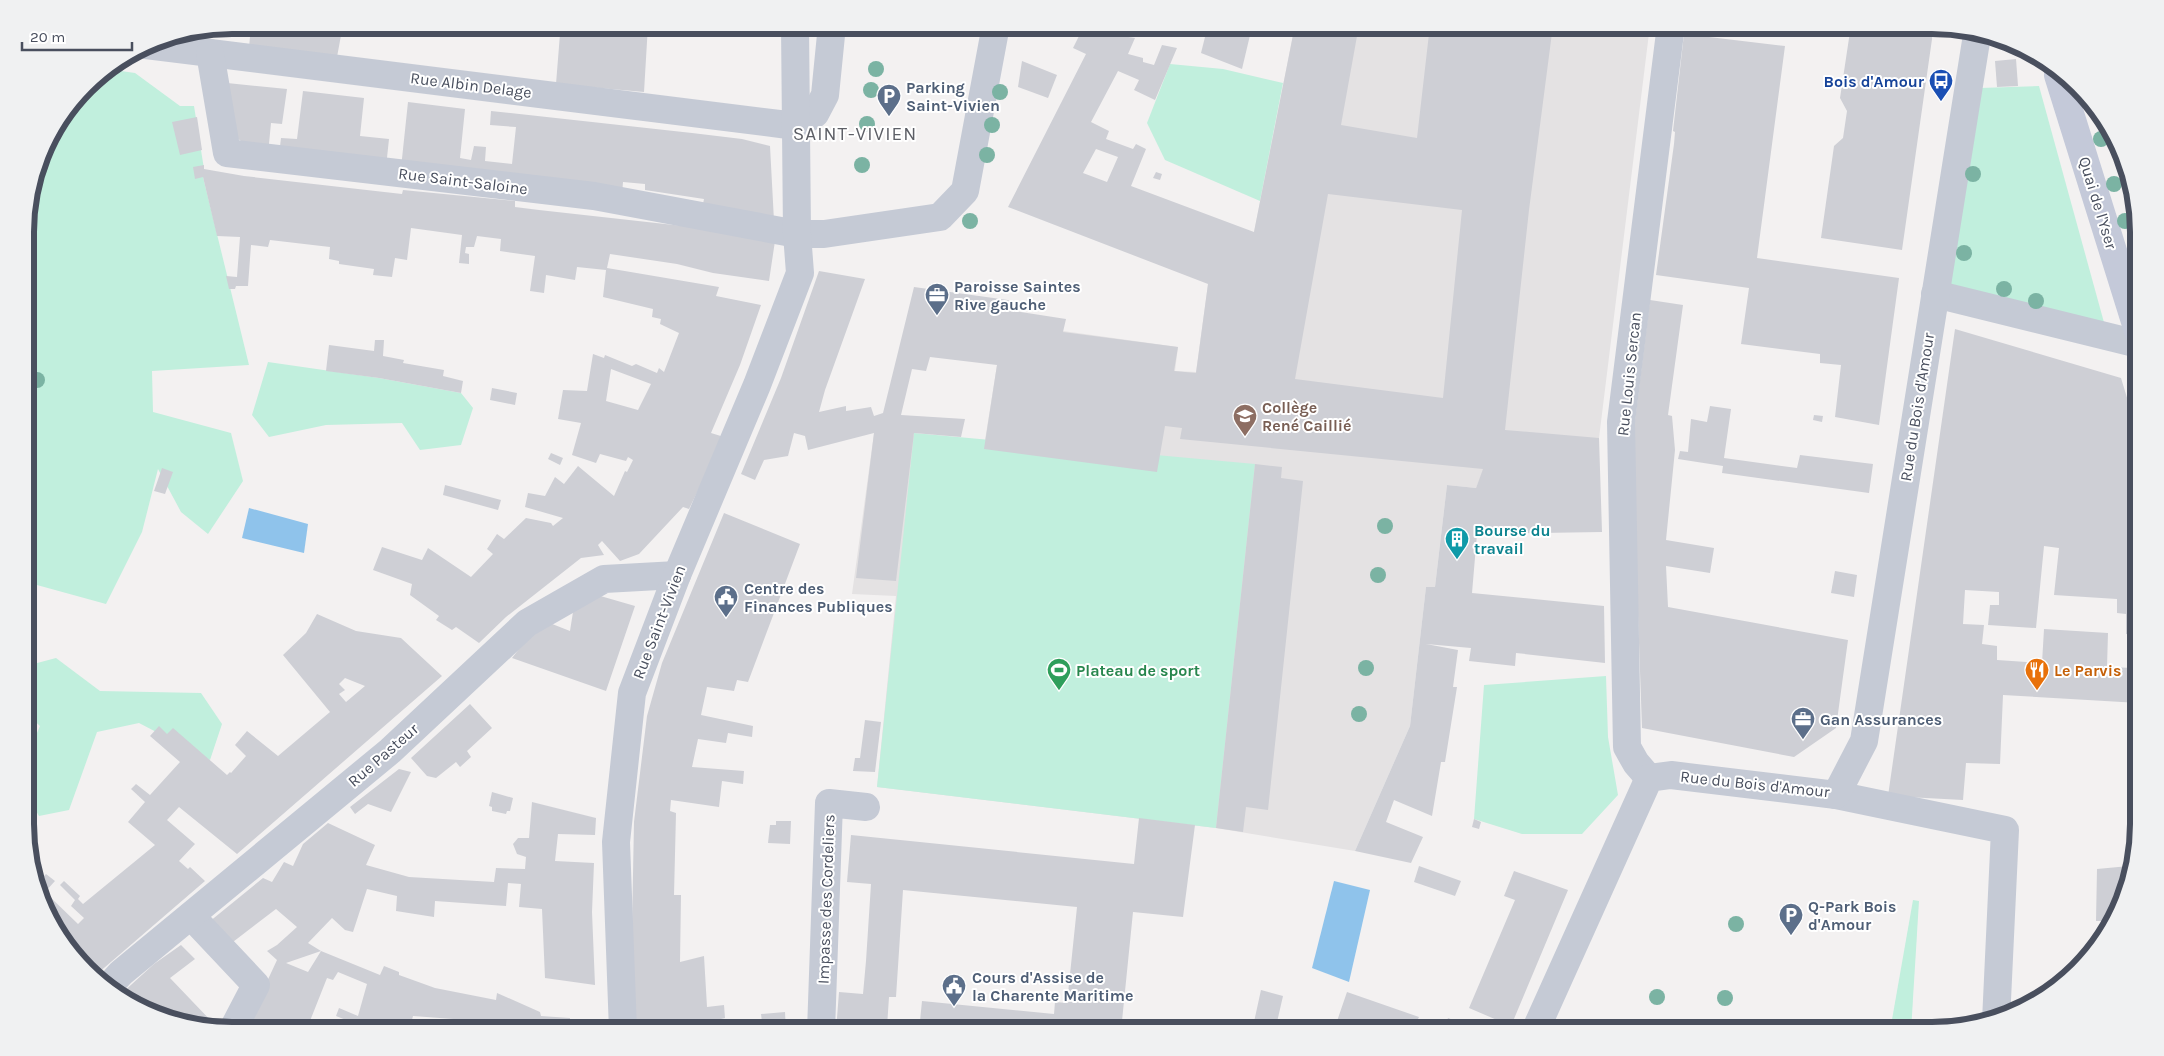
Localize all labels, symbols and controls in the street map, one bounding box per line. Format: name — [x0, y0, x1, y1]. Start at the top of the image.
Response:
scale bar — [22, 20, 132, 52]
text: 20 m — [30, 28, 65, 46]
street label: Rue Albin Delage — [409, 68, 533, 102]
bus stop icon: Bois d'Amour — [1928, 68, 1954, 102]
place label: Bois d'Amour — [1824, 72, 1925, 91]
place label: Parking Saint-Vivien — [906, 78, 1000, 115]
parking icon: Parking Saint-Vivien — [876, 83, 902, 117]
district label: SAINT-VIVIEN — [793, 123, 917, 145]
street label: Quai de l'Yser — [2075, 154, 2121, 252]
street label: Rue Saint-Saloine — [397, 164, 529, 198]
place label: Paroisse Saintes Rive gauche — [954, 277, 1081, 314]
office icon: Paroisse Saintes Rive gauche — [924, 282, 950, 316]
street label: Rue Louis Sercan — [1613, 311, 1645, 437]
street label: Rue du Bois d'Amour — [1896, 331, 1938, 483]
place label: Collège René Caillié — [1262, 398, 1352, 435]
school or university icon: Collège René Caillié — [1232, 403, 1258, 437]
place label: Bourse du travail — [1474, 521, 1551, 558]
building icon: Bourse du travail — [1444, 526, 1470, 560]
street label: Rue Saint-Vivien — [629, 562, 689, 682]
place label: Centre des Finances Publiques — [744, 579, 893, 616]
public building icon: Centre des Finances Publiques — [713, 584, 739, 618]
sports icon: Plateau de sport — [1046, 657, 1072, 691]
restaurant icon: Le Parvis — [2024, 657, 2050, 691]
place label: Plateau de sport — [1076, 661, 1200, 680]
place label: Le Parvis — [2054, 661, 2121, 680]
office icon: Gan Assurances — [1790, 706, 1816, 740]
place label: Gan Assurances — [1820, 710, 1942, 729]
street label: Rue Pasteur — [344, 719, 422, 791]
street label: Rue du Bois d'Amour — [1679, 767, 1831, 801]
street label: Impasse des Cordeliers — [814, 814, 838, 984]
place label: Q-Park Bois d'Amour — [1808, 897, 1897, 934]
parking icon: Q-Park Bois d'Amour — [1778, 902, 1804, 936]
place label: Cours d'Assise de la Charente Maritime — [972, 968, 1133, 1005]
public building icon: Cours d'Assise de la Charente Maritime — [941, 973, 967, 1007]

